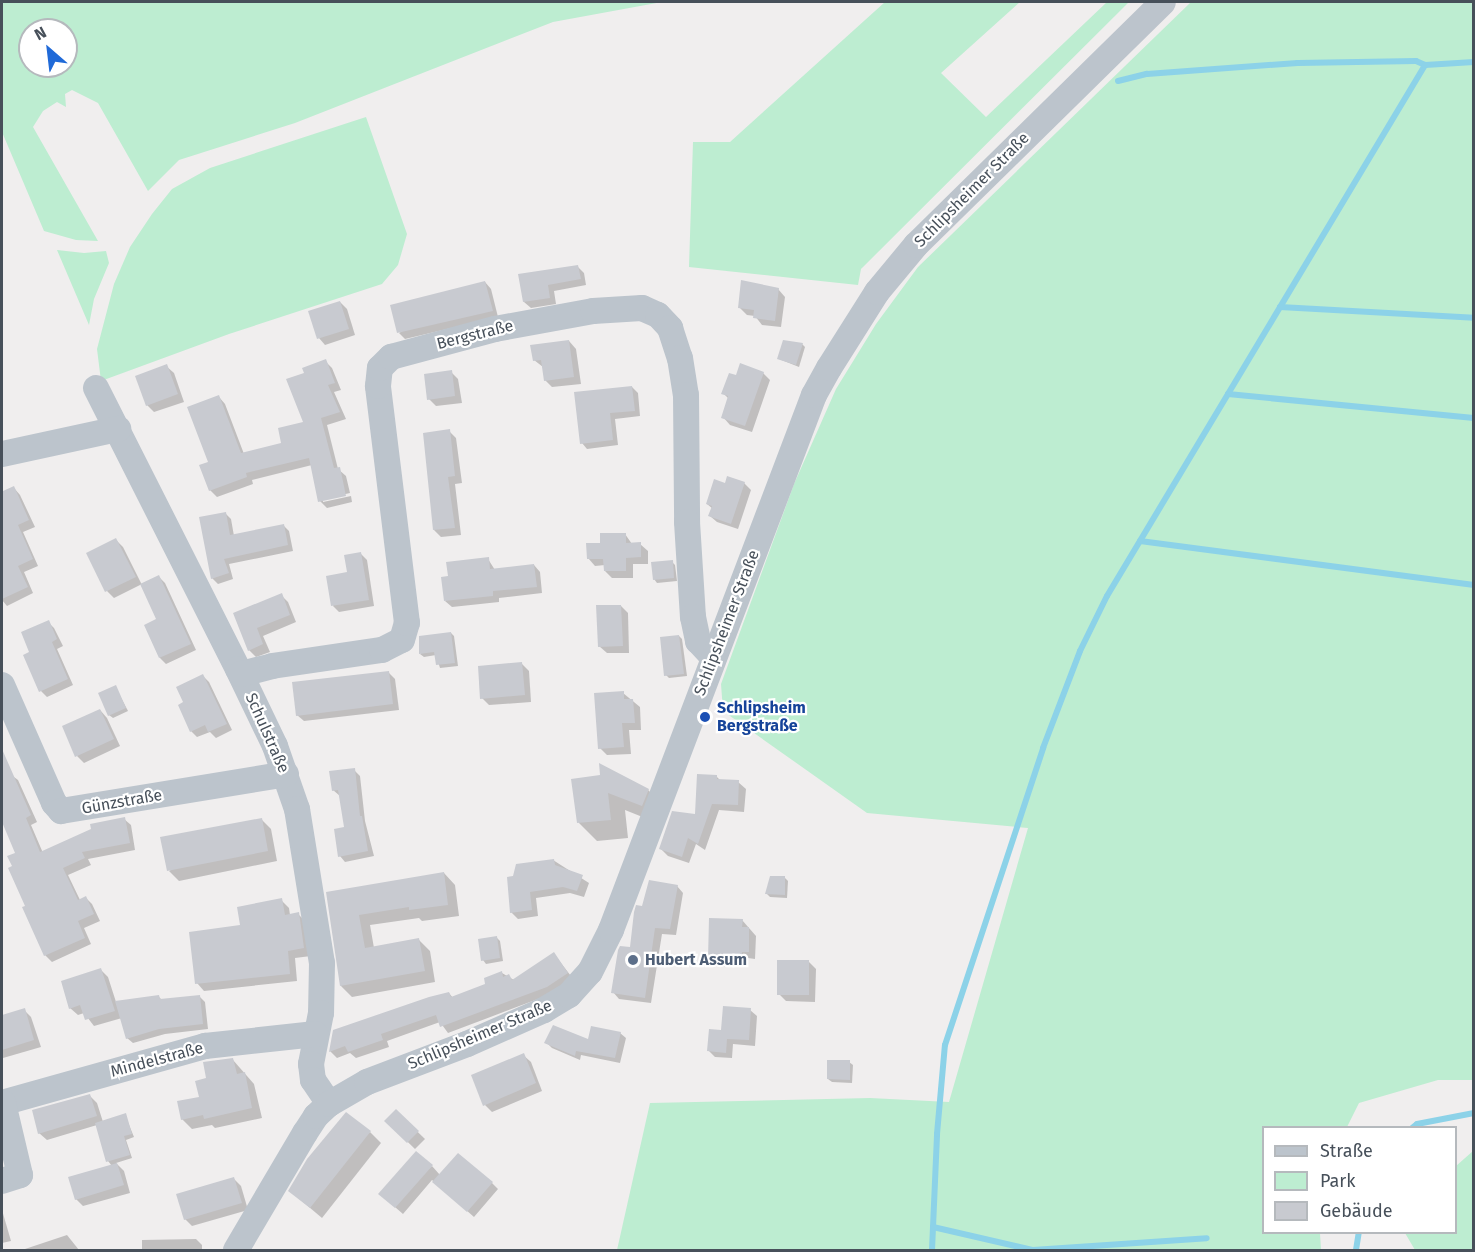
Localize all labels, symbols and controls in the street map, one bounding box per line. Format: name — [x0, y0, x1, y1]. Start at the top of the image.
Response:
north arrow — [18, 18, 78, 78]
text: N — [31, 23, 49, 44]
street label: Schlipsheimer Straße — [911, 129, 1033, 251]
street label: Bergstraße — [435, 316, 515, 354]
street label: Schlipsheimer Straße — [690, 547, 764, 699]
street label: Schulstraße — [241, 690, 293, 776]
place label: Schlipsheim Bergstraße — [717, 698, 806, 736]
marker: Schlipsheim Bergstraße — [698, 710, 712, 724]
street label: Günzstraße — [80, 785, 164, 819]
place label: Hubert Assum — [645, 950, 747, 970]
marker: Hubert Assum — [626, 953, 640, 967]
street label: Schlipsheimer Straße — [405, 996, 555, 1074]
street label: Mindelstraße — [109, 1038, 205, 1082]
legend — [1262, 1126, 1457, 1234]
text: Straße — [1320, 1140, 1373, 1162]
text: Park — [1320, 1170, 1355, 1192]
text: Gebäude — [1320, 1200, 1393, 1222]

